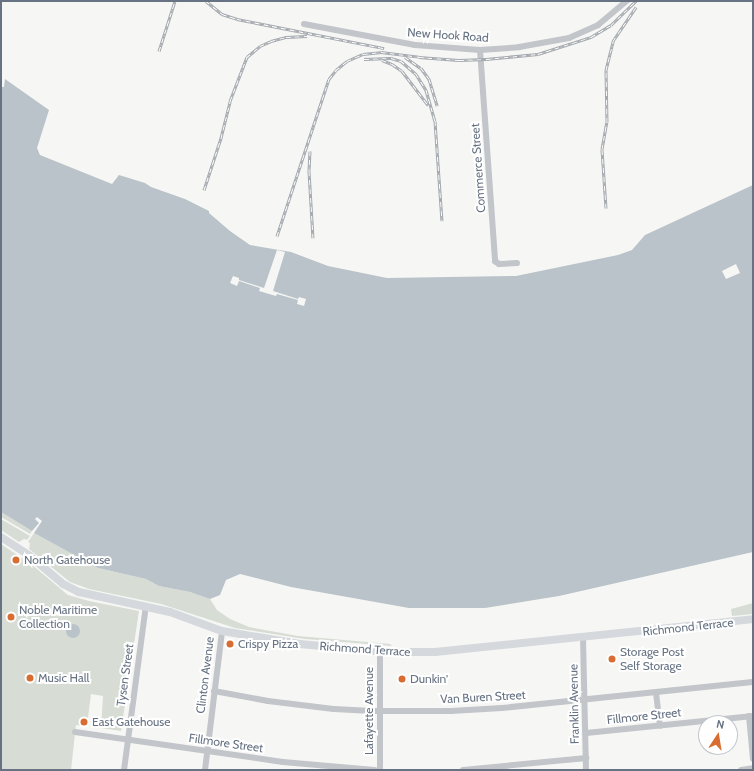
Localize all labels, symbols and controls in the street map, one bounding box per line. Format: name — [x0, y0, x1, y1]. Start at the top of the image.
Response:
street label: New Hook Road — [407, 25, 489, 45]
street label: Commerce Street — [468, 123, 488, 213]
place label: North Gatehouse — [24, 553, 110, 567]
marker: North Gatehouse — [11, 555, 21, 565]
place label: Noble Maritime Collection — [19, 603, 97, 631]
marker: Noble Maritime Collection — [6, 612, 16, 622]
street label: Richmond Terrace — [642, 615, 734, 639]
street label: Clinton Avenue — [193, 636, 217, 714]
place label: Crispy Pizza — [238, 637, 298, 651]
marker: Crispy Pizza — [225, 639, 235, 649]
street label: Richmond Terrace — [319, 639, 411, 659]
street label: Tysen Street — [114, 643, 136, 707]
place label: Storage Post Self Storage — [620, 645, 684, 673]
marker: Storage Post Self Storage — [607, 654, 617, 664]
street label: Franklin Avenue — [566, 664, 582, 744]
street label: Lafayette Avenue — [362, 667, 376, 755]
place label: Music Hall — [38, 671, 89, 685]
place label: Dunkin' — [410, 672, 448, 686]
marker: Music Hall — [25, 673, 35, 683]
marker: Dunkin' — [397, 674, 407, 684]
street label: Van Buren Street — [440, 688, 526, 706]
street label: Fillmore Street — [606, 705, 682, 727]
place label: East Gatehouse — [92, 715, 170, 729]
north arrow — [698, 715, 738, 755]
marker: East Gatehouse — [79, 717, 89, 727]
text: N — [715, 717, 726, 732]
street label: Fillmore Street — [188, 731, 264, 755]

